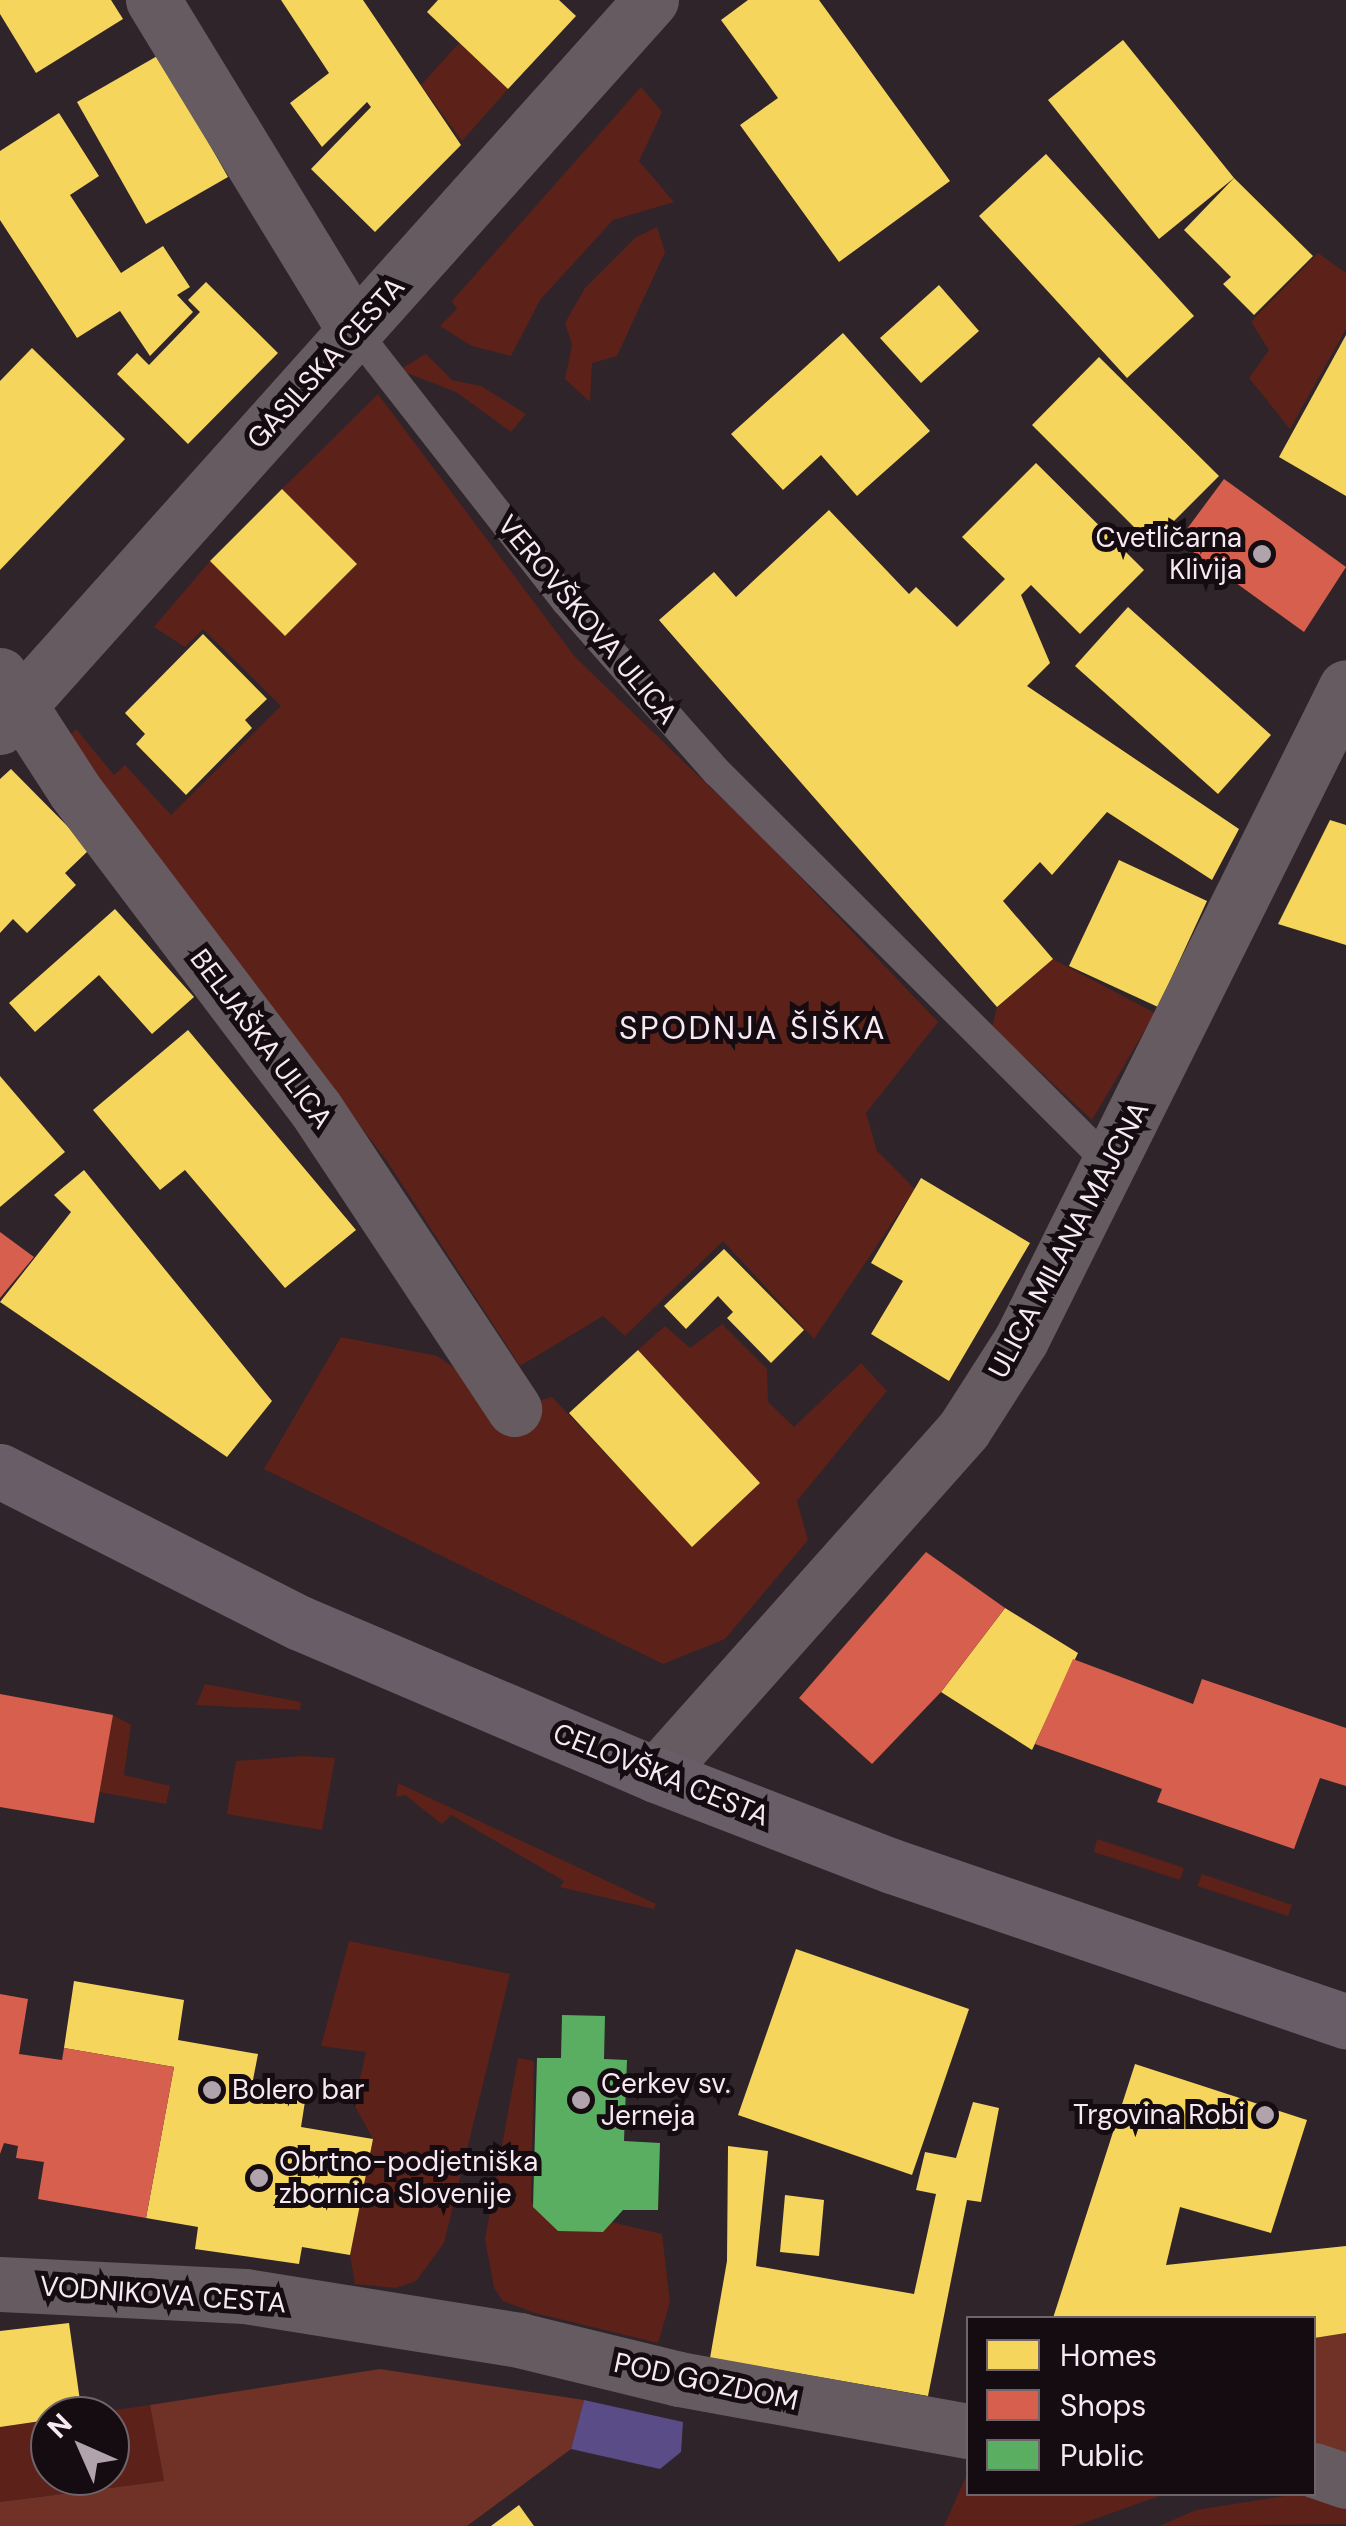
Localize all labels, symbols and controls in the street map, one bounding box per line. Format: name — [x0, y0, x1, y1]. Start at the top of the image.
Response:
street label: GASILSKA CESTA — [240, 270, 412, 456]
street label: VEROVŠKOVA ULICA — [490, 509, 684, 731]
place label: Cvetličarna Klivija — [1096, 521, 1242, 587]
marker: Cvetličarna Klivija — [1251, 543, 1273, 565]
street label: BELJAŠKA ULICA — [183, 943, 339, 1135]
district label: SPODNJA ŠIŠKA — [619, 1009, 887, 1047]
street label: ULICA MILANA MAJCNA — [982, 1096, 1156, 1384]
street label: CELOVŠKA CESTA — [548, 1716, 774, 1834]
place label: Cerkev sv. Jerneja — [601, 2067, 730, 2133]
place label: Bolero bar — [232, 2073, 365, 2107]
marker: Bolero bar — [201, 2079, 223, 2101]
marker: Cerkev sv. Jerneja — [570, 2089, 592, 2111]
place label: Trgovina Robi — [1073, 2098, 1245, 2132]
marker: Trgovina Robi — [1254, 2104, 1276, 2126]
place label: Obrtno-podjetniška zbornica Slovenije — [279, 2145, 538, 2211]
marker: Obrtno-podjetniška zbornica Slovenije — [248, 2167, 270, 2189]
street label: VODNIKOVA CESTA — [39, 2270, 287, 2320]
legend — [966, 2316, 1316, 2496]
text: Homes — [1060, 2336, 1157, 2375]
street label: POD GOZDOM — [611, 2346, 801, 2418]
text: Shops — [1060, 2386, 1146, 2425]
north arrow — [30, 2396, 130, 2496]
text: N — [40, 2406, 80, 2446]
text: Public — [1060, 2436, 1144, 2475]

